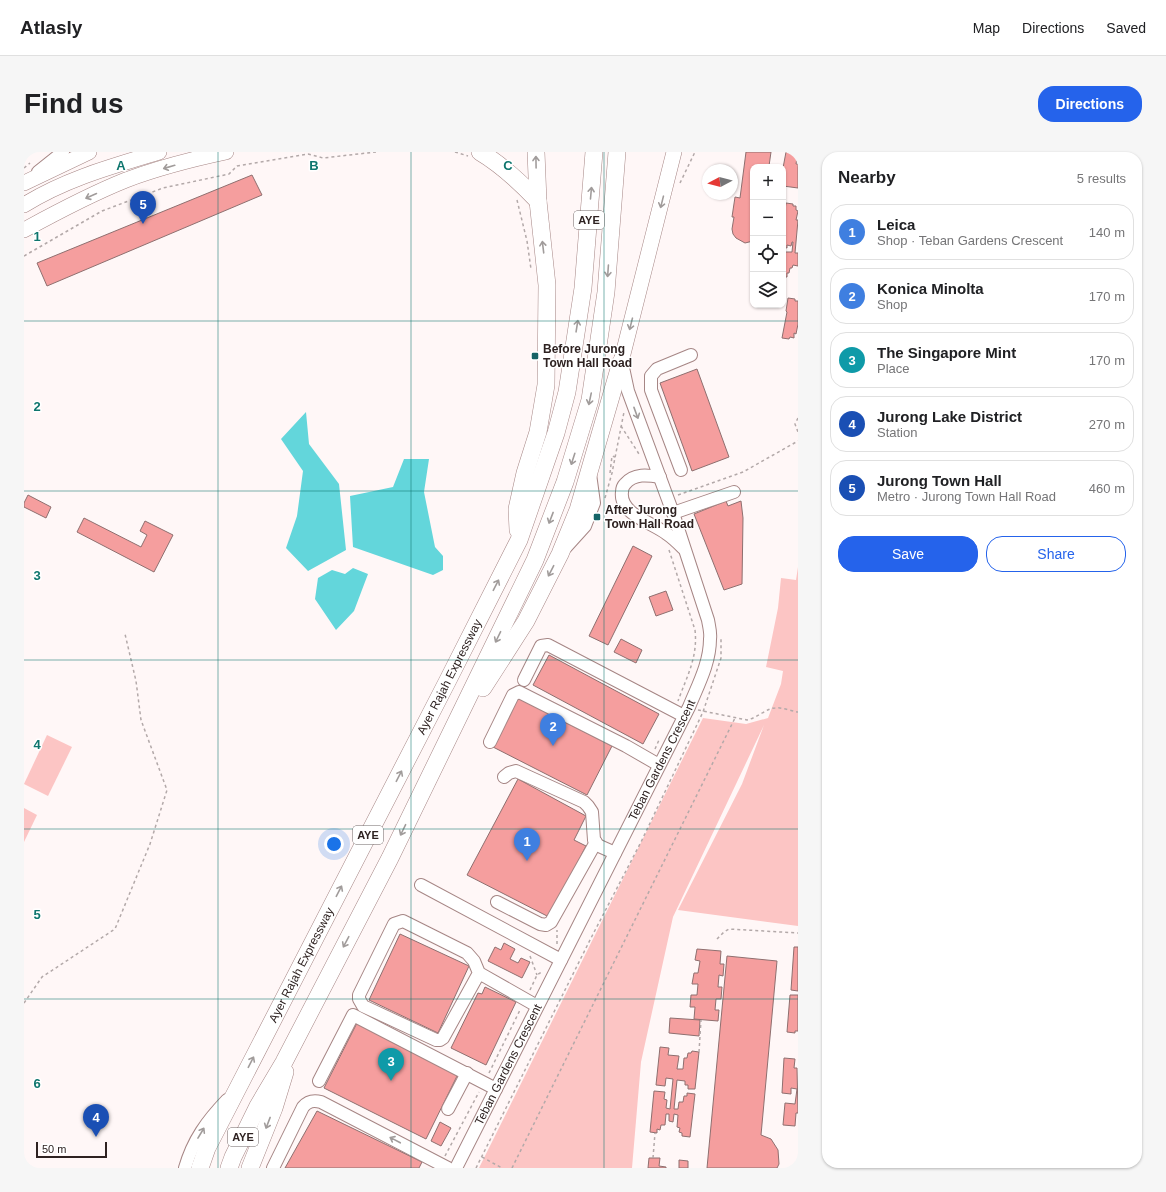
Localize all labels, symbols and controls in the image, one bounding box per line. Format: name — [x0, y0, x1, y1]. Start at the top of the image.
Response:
text: Atlasly — [20, 17, 82, 38]
text: Map — [973, 20, 1000, 36]
text: Directions — [1022, 20, 1084, 36]
text: Saved — [1106, 20, 1146, 36]
button: Directions — [1038, 86, 1142, 122]
text: Find us — [24, 88, 124, 119]
one-way arrow — [532, 156, 540, 169]
text: A — [116, 158, 126, 173]
text: B — [309, 158, 319, 173]
text: C — [503, 158, 513, 173]
one-way arrow — [163, 164, 176, 171]
north arrow — [702, 164, 738, 200]
map controls — [750, 164, 786, 308]
button: + — [750, 164, 786, 200]
text: Nearby — [838, 168, 896, 187]
text: 5 results — [1077, 171, 1126, 186]
one-way arrow — [587, 187, 594, 200]
pin: 5 — [130, 191, 156, 224]
one-way arrow — [85, 193, 97, 200]
one-way arrow — [657, 196, 665, 209]
button: − — [750, 200, 786, 236]
road number: AYE — [574, 211, 604, 229]
text: Leica — [877, 216, 915, 233]
text: 1 — [848, 225, 856, 240]
text: 140 m — [1089, 225, 1125, 240]
text: 1 — [33, 229, 41, 244]
text: Shop · Teban Gardens Crescent — [877, 233, 1063, 248]
button: locate — [750, 236, 786, 272]
one-way arrow — [539, 241, 547, 254]
one-way arrow — [604, 264, 611, 277]
button: layers — [750, 272, 786, 308]
text: Konica Minolta — [877, 280, 984, 297]
text: 2 — [848, 289, 856, 304]
text: 170 m — [1089, 289, 1125, 304]
text: Shop — [877, 297, 907, 312]
one-way arrow — [627, 317, 634, 330]
one-way arrow — [573, 320, 581, 333]
place label: Before Jurong Town Hall Road — [543, 342, 632, 370]
text: The Singapore Mint — [877, 344, 1016, 361]
marker: Before Jurong Town Hall Road — [530, 351, 540, 361]
text: 3 — [848, 353, 856, 368]
text: 170 m — [1089, 353, 1125, 368]
text: Place — [877, 361, 910, 376]
one-way arrow — [586, 392, 594, 405]
text: 2 — [33, 399, 41, 414]
one-way arrow — [633, 406, 641, 418]
text: Jurong Lake District — [877, 408, 1022, 425]
text: 4 — [848, 417, 856, 432]
text: 270 m — [1089, 417, 1125, 432]
text: Station — [877, 425, 917, 440]
one-way arrow — [568, 453, 576, 465]
text: Jurong Town Hall — [877, 472, 1002, 489]
text: 5 — [848, 481, 856, 496]
text: 460 m — [1089, 481, 1125, 496]
text: Metro · Jurong Town Hall Road — [877, 489, 1056, 504]
place label: After Jurong Town Hall Road — [605, 503, 694, 531]
one-way arrow — [547, 512, 555, 524]
marker: After Jurong Town Hall Road — [592, 512, 602, 522]
button: Save — [838, 536, 978, 572]
button: Share — [986, 536, 1126, 572]
one-way arrow — [547, 565, 554, 577]
text: 3 — [33, 568, 41, 583]
one-way arrow — [493, 579, 500, 591]
street label: Ayer Rajah Expressway — [414, 617, 485, 737]
one-way arrow — [494, 630, 501, 642]
street label: Teban Gardens Crescent — [626, 697, 698, 823]
pin: 2 — [540, 713, 566, 746]
text: 4 — [33, 737, 41, 752]
one-way arrow — [396, 770, 403, 782]
one-way arrow — [399, 824, 407, 836]
road number: AYE — [353, 826, 383, 844]
pin: 1 — [514, 828, 540, 861]
your location — [324, 834, 344, 854]
one-way arrow — [336, 885, 343, 897]
street label: Ayer Rajah Expressway — [266, 905, 337, 1025]
text: 5 — [33, 907, 41, 922]
one-way arrow — [342, 936, 349, 948]
street label: Teban Gardens Crescent — [472, 1001, 545, 1127]
pin: 3 — [378, 1048, 404, 1081]
one-way arrow — [248, 1056, 256, 1068]
text: 6 — [33, 1076, 41, 1091]
pin: 4 — [83, 1104, 109, 1137]
one-way arrow — [263, 1117, 271, 1129]
one-way arrow — [197, 1127, 205, 1139]
road number: AYE — [228, 1128, 258, 1146]
one-way arrow — [389, 1136, 401, 1144]
scale bar — [36, 1140, 107, 1159]
text: 50 m — [42, 1143, 66, 1155]

